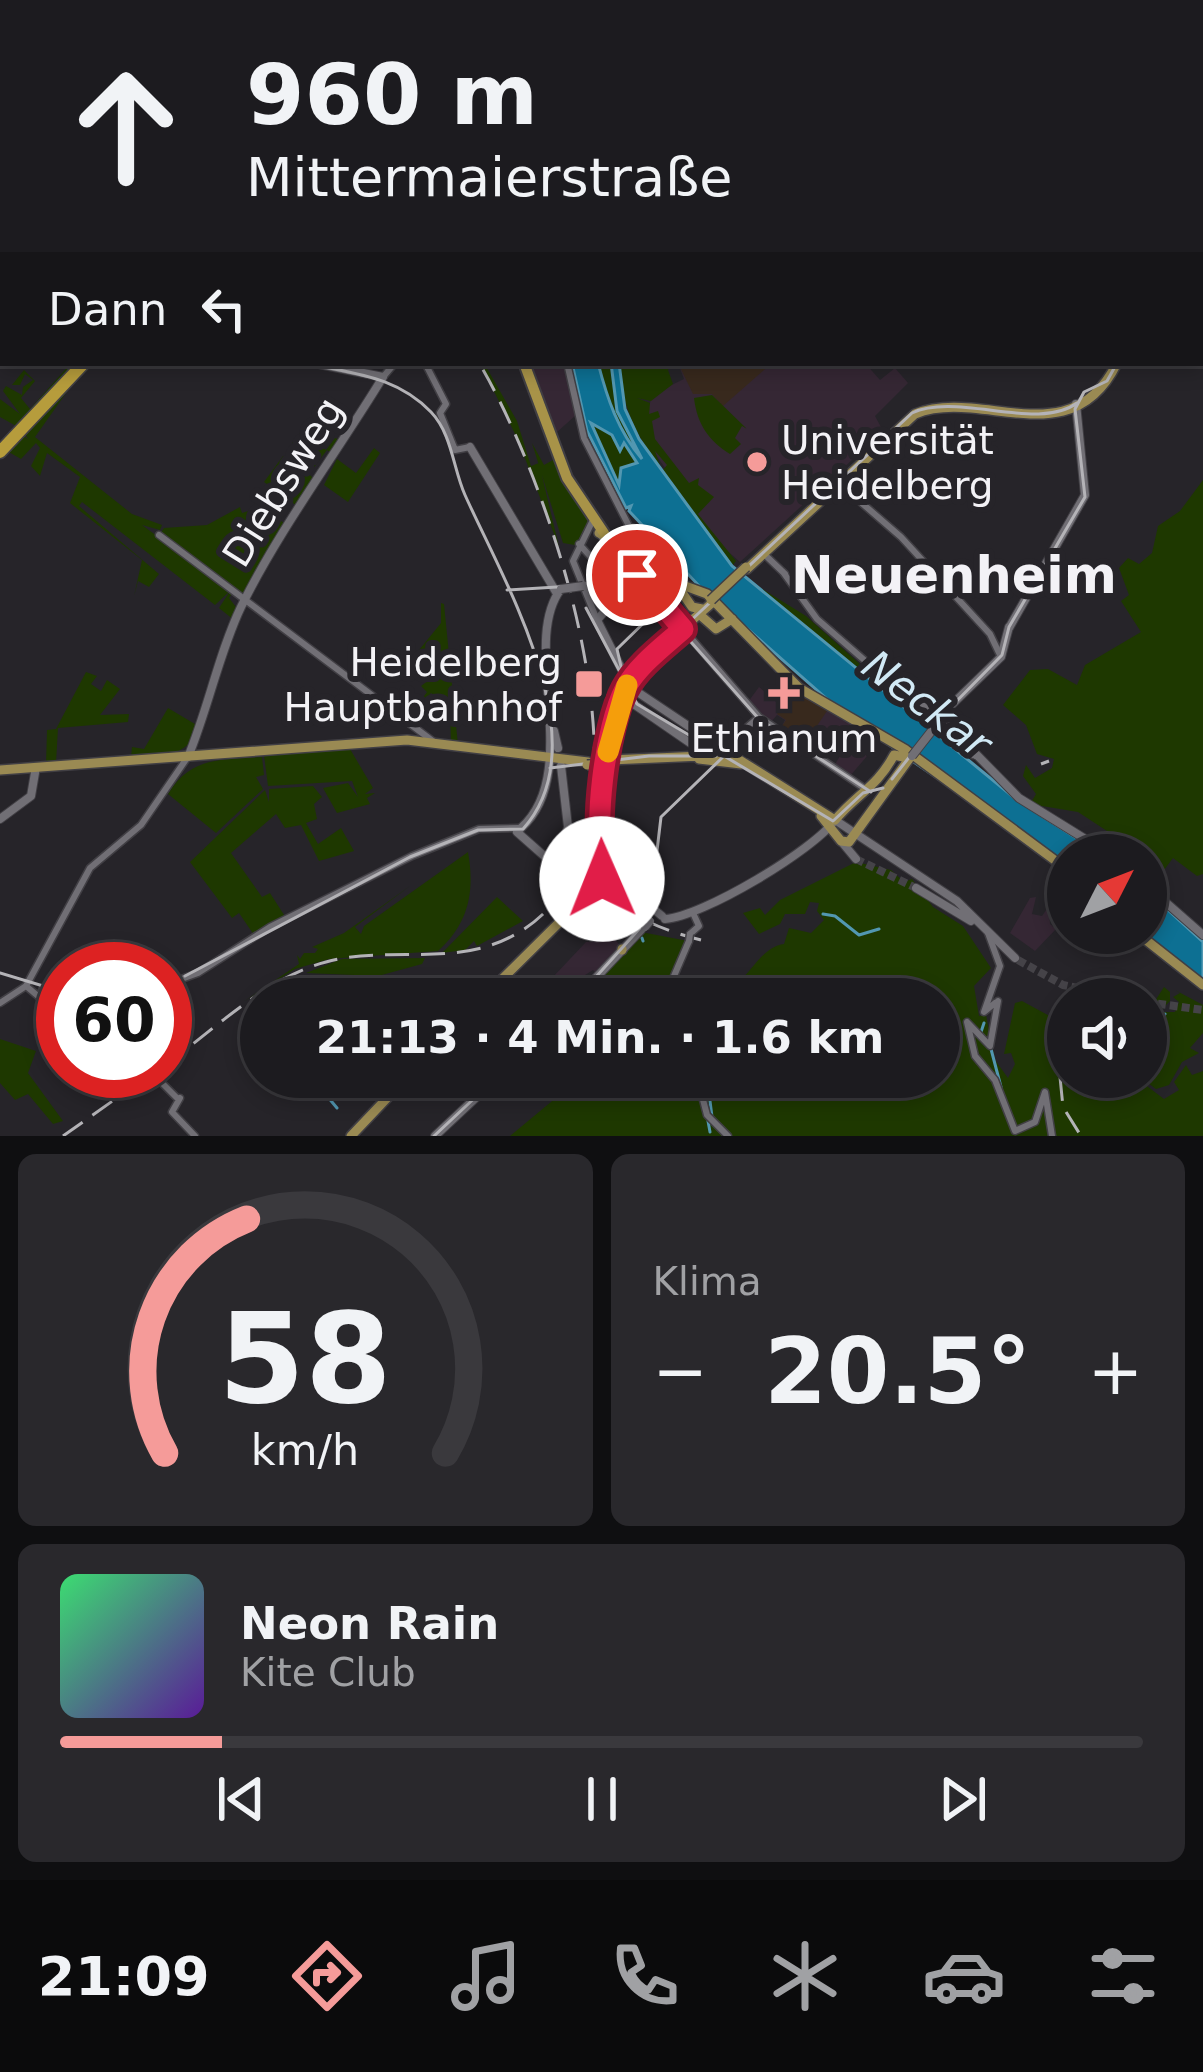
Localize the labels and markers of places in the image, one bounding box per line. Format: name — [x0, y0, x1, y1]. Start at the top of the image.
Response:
place label: Universität Heidelberg — [781, 418, 994, 508]
marker: Universität Heidelberg — [744, 449, 770, 475]
pin — [586, 524, 688, 626]
place label: Heidelberg Hauptbahnhof — [284, 640, 563, 730]
marker: Heidelberg Hauptbahnhof — [573, 668, 605, 700]
marker: Ethianum — [768, 677, 800, 709]
place label: Ethianum — [691, 716, 877, 761]

